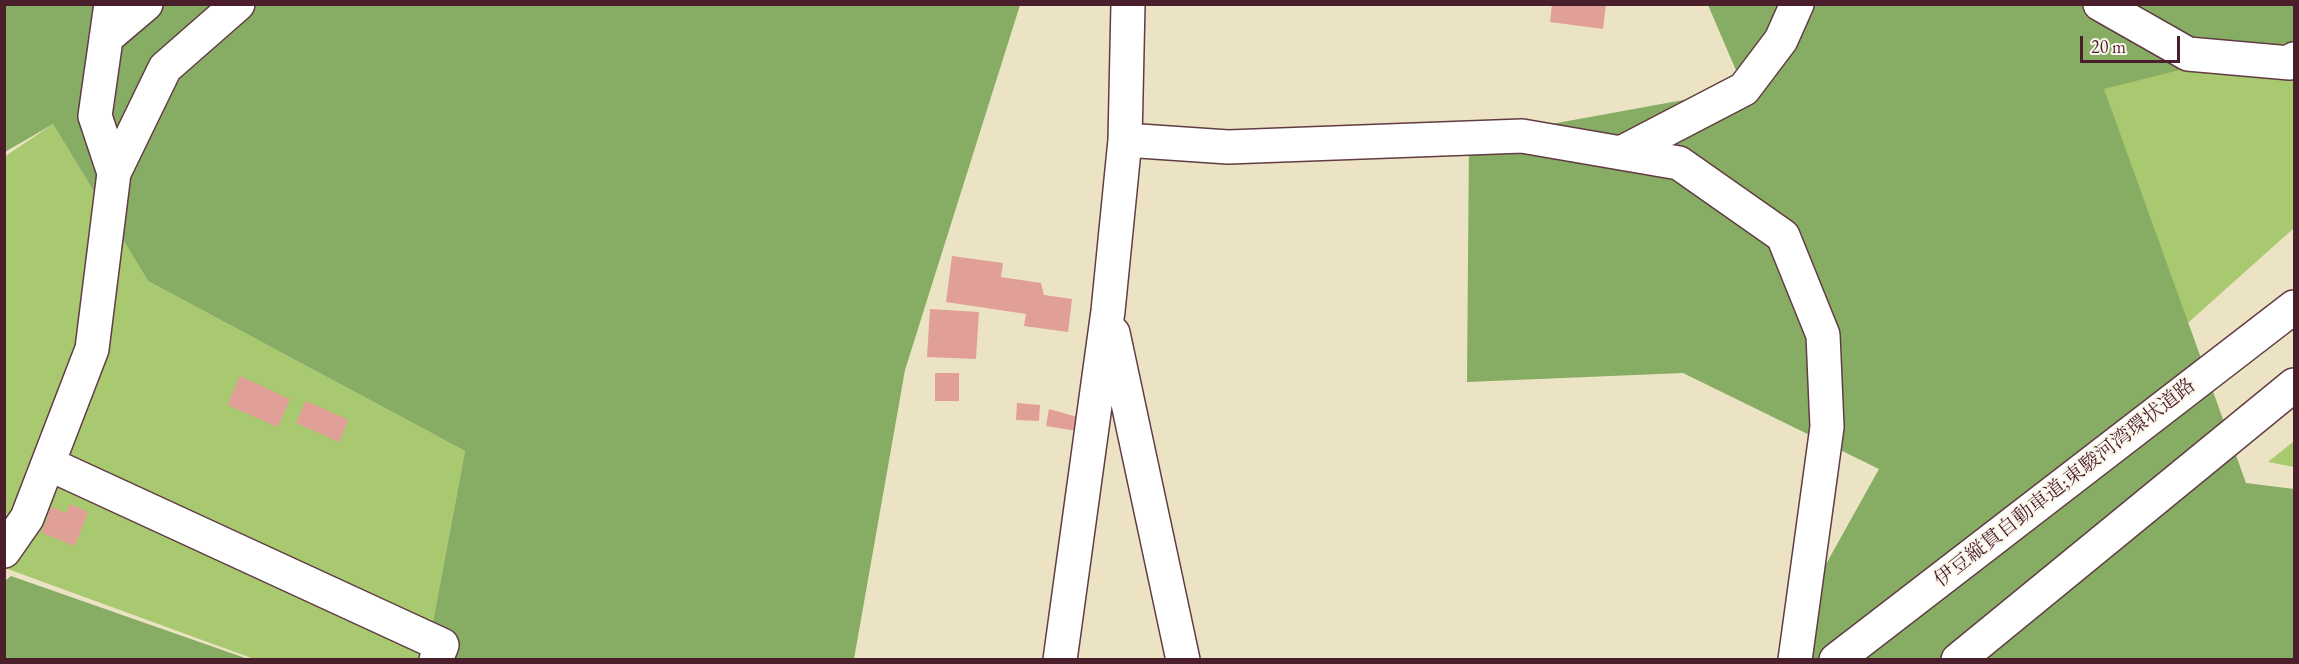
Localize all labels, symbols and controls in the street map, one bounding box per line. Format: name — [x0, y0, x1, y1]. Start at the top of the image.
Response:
scale bar — [2083, 24, 2184, 62]
text: 20 m — [2091, 35, 2126, 58]
street label: 伊豆縦貫自動車道;東駿河湾環状道路 — [1930, 374, 2200, 592]

